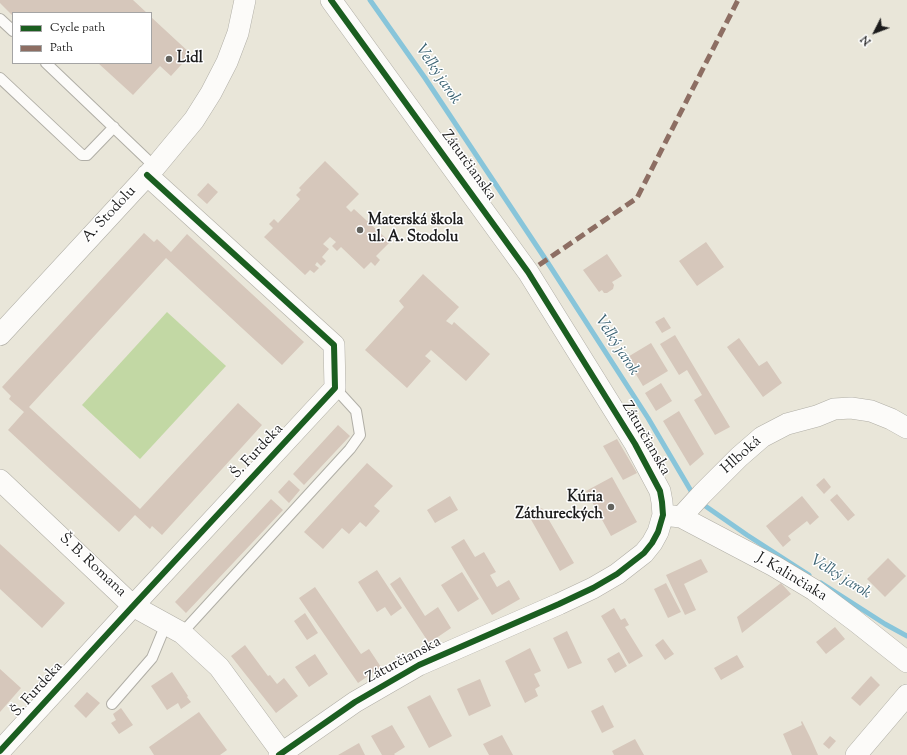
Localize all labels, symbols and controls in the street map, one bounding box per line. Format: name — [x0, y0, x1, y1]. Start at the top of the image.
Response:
legend — [12, 12, 152, 64]
north arrow — [855, 12, 895, 52]
text: Cycle path — [50, 19, 105, 37]
text: N — [857, 31, 875, 49]
text: Path — [50, 39, 73, 57]
water label: Veľký jarok — [410, 41, 464, 109]
place label: Lidl — [177, 50, 203, 68]
marker: Lidl — [164, 54, 174, 64]
street label: Záturčianska — [436, 127, 500, 205]
street label: A. Stodolu — [79, 183, 141, 247]
place label: Materská škola ul. A. Stodolu — [368, 212, 463, 247]
marker: Materská škola ul. A. Stodolu — [355, 225, 365, 235]
water label: Veľký jarok — [589, 312, 643, 380]
street label: Záturčianska — [617, 399, 673, 479]
street label: Š. Furdeka — [228, 421, 288, 483]
street label: Hlboká — [718, 433, 766, 479]
place label: Kúria Záthureckých — [515, 489, 603, 524]
marker: Kúria Záthureckých — [606, 502, 616, 512]
street label: Š. B. Romana — [55, 530, 129, 602]
street label: J. Kalinčiaka — [752, 550, 830, 606]
water label: Veľký jarok — [806, 552, 874, 604]
street label: Záturčianska — [363, 634, 445, 688]
street label: Š. Furdeka — [8, 659, 68, 721]

